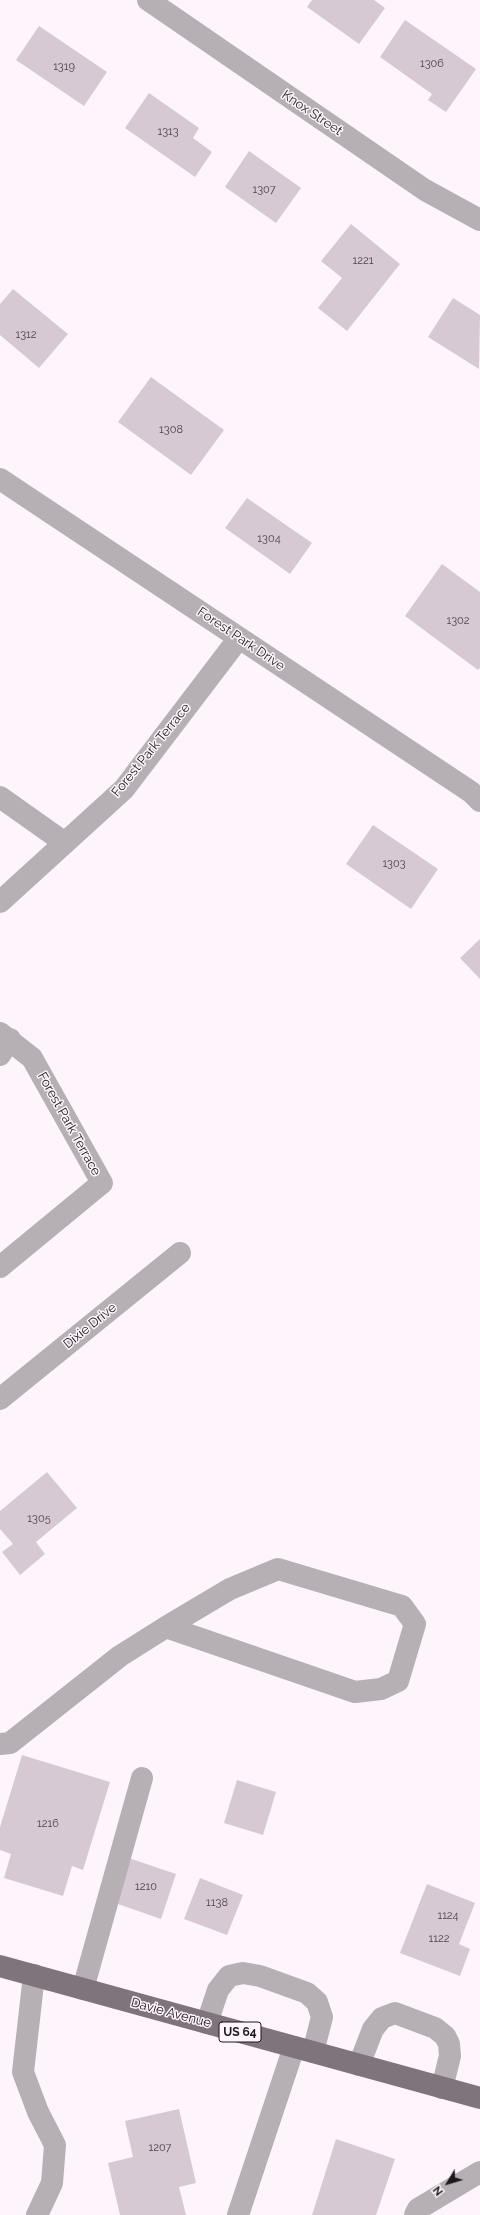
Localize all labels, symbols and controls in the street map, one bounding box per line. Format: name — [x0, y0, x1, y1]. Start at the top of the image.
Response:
house number: 1306 — [420, 57, 444, 71]
house number: 1319 — [53, 60, 75, 74]
street label: Knox Street — [279, 87, 345, 139]
house number: 1313 — [157, 125, 179, 139]
house number: 1307 — [252, 183, 276, 197]
house number: 1221 — [353, 254, 373, 268]
house number: 1312 — [15, 328, 37, 342]
house number: 1308 — [159, 423, 183, 437]
house number: 1304 — [257, 532, 281, 546]
street label: Forest Park Drive — [194, 604, 288, 674]
house number: 1302 — [446, 614, 470, 628]
street label: Forest Park Terrace — [109, 700, 193, 800]
house number: 1303 — [382, 857, 406, 871]
street label: Forest Park Terrace — [34, 1070, 104, 1178]
street label: Dixie Drive — [60, 1300, 120, 1352]
house number: 1305 — [27, 1512, 51, 1526]
house number: 1216 — [37, 1817, 59, 1831]
house number: 1210 — [135, 1880, 157, 1894]
house number: 1138 — [206, 1896, 228, 1910]
house number: 1124 — [437, 1909, 459, 1923]
house number: 1122 — [429, 1932, 449, 1946]
street label: Davie Avenue — [129, 1995, 213, 2031]
road number: US 64 — [219, 2022, 261, 2042]
house number: 1207 — [149, 2141, 171, 2155]
north arrow — [428, 2163, 468, 2203]
text: N — [430, 2183, 446, 2198]

